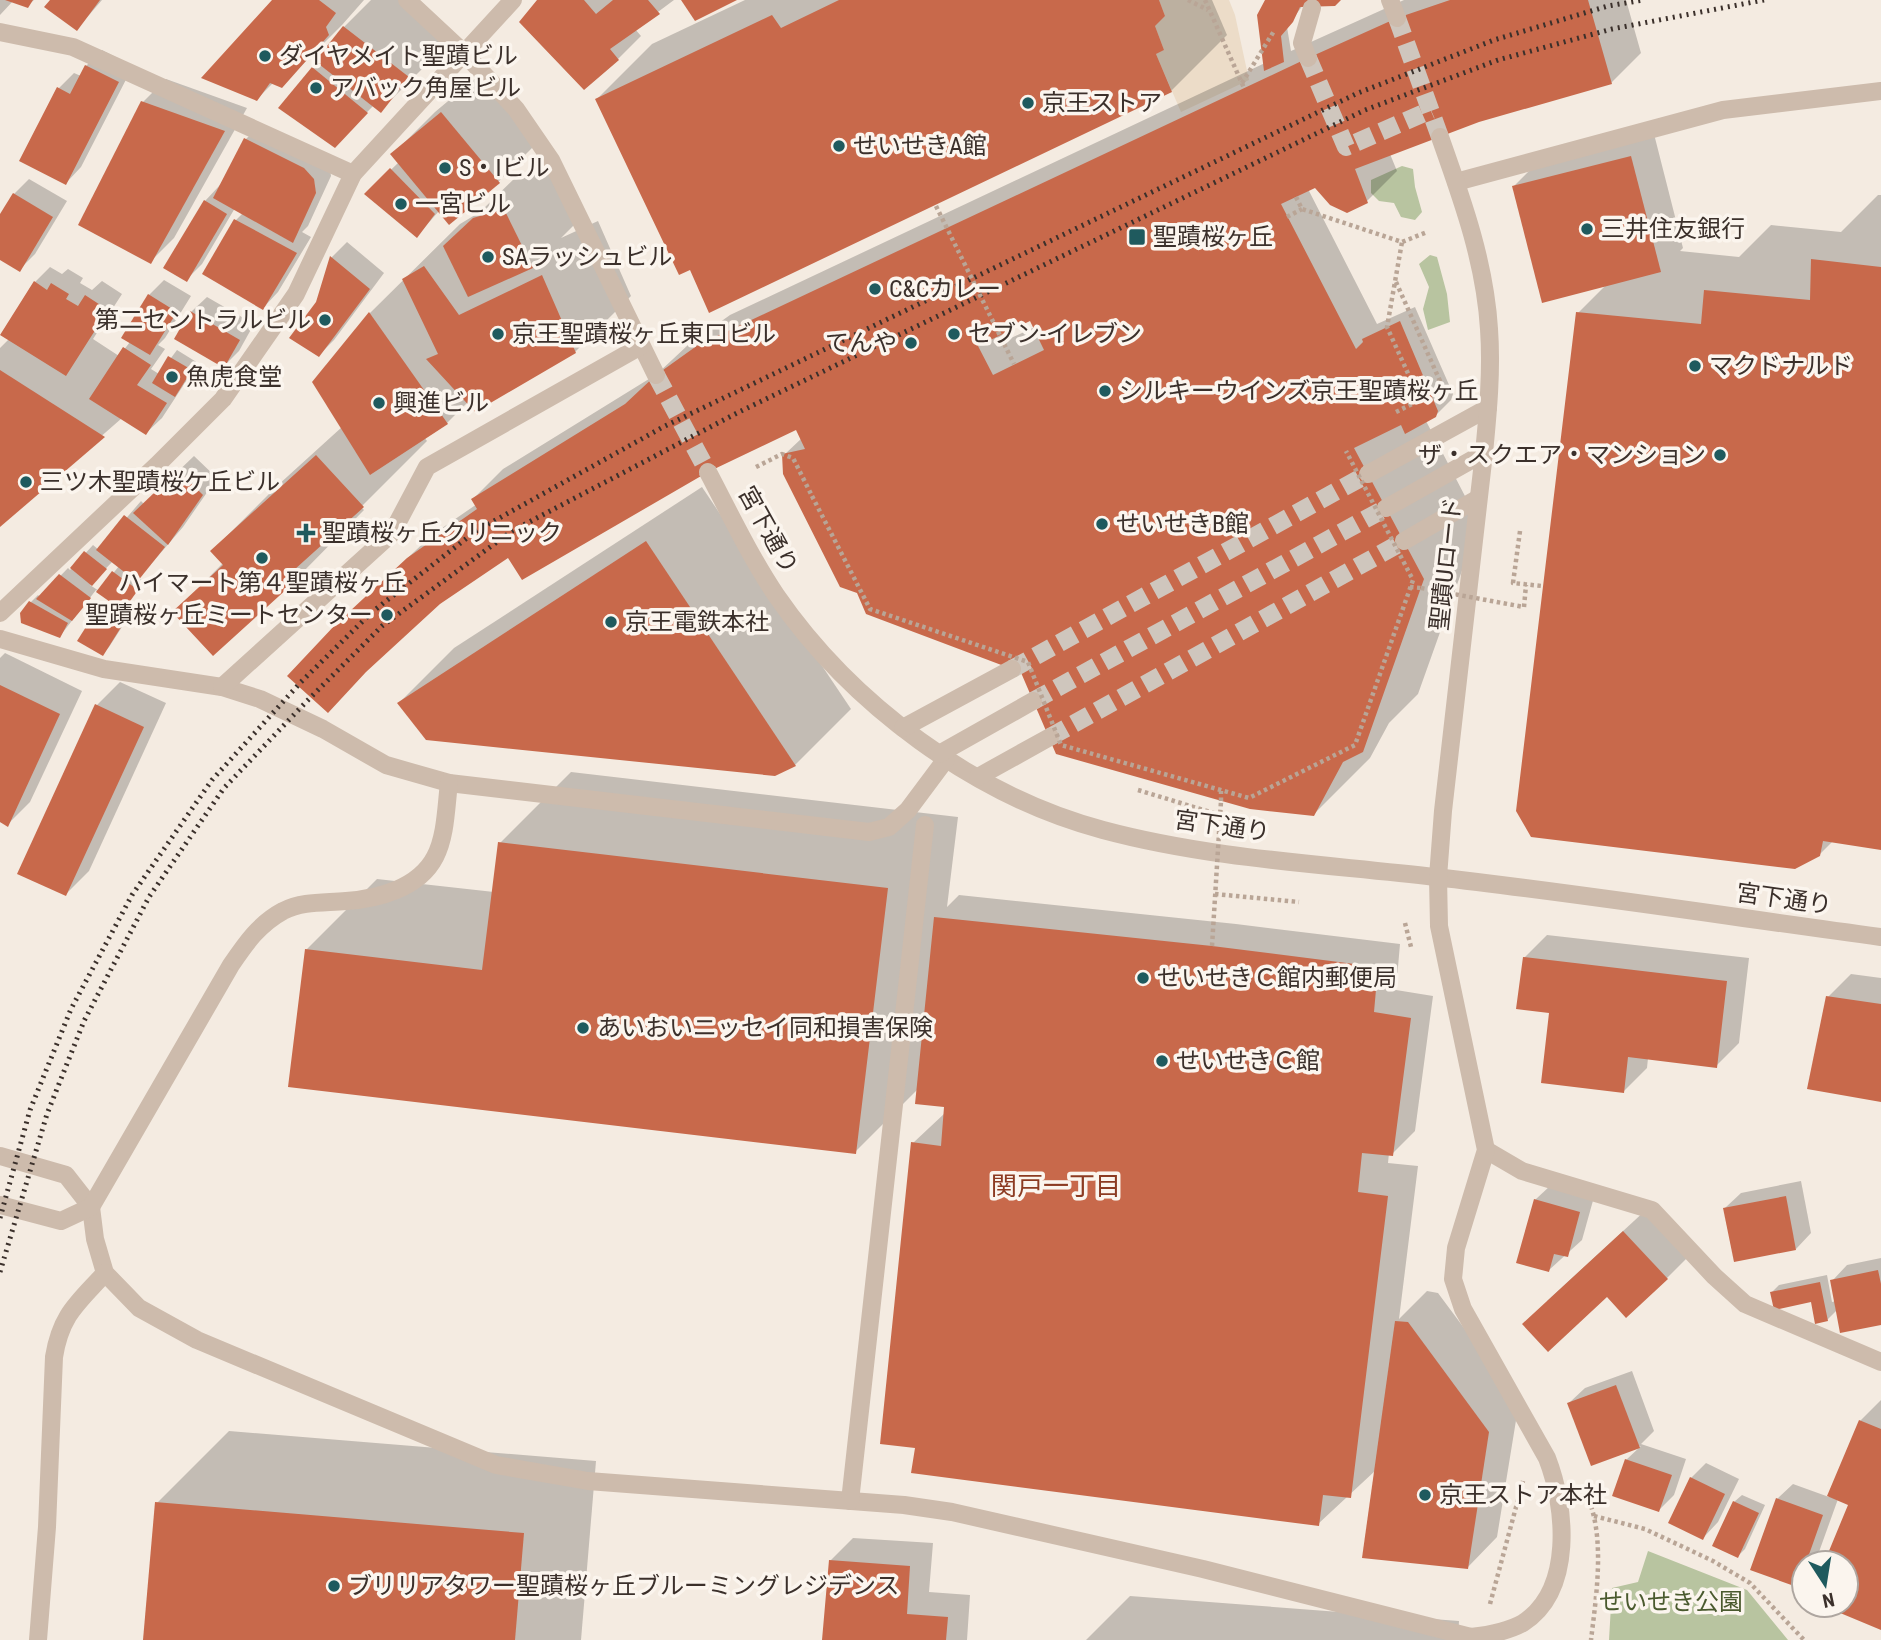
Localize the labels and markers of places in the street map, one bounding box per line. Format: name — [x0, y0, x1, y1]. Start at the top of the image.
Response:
place label: ダイヤメイト聖蹟ビル — [279, 42, 518, 70]
marker: ダイヤメイト聖蹟ビル — [257, 48, 273, 64]
place label: アバック角屋ビル — [330, 74, 521, 102]
marker: アバック角屋ビル — [308, 80, 324, 96]
place label: 京王ストア — [1042, 89, 1162, 117]
marker: 京王ストア — [1020, 95, 1036, 111]
place label: せいせきA館 — [853, 132, 987, 160]
marker: せいせきA館 — [831, 138, 847, 154]
place label: S・Iビル — [459, 154, 549, 182]
marker: S・Iビル — [437, 160, 453, 176]
place label: 一宮ビル — [415, 190, 511, 218]
marker: 一宮ビル — [393, 196, 409, 212]
place label: 三井住友銀行 — [1601, 215, 1745, 243]
marker: 三井住友銀行 — [1579, 221, 1595, 237]
place label: 聖蹟桜ヶ丘 — [1153, 223, 1273, 251]
marker: 聖蹟桜ヶ丘 — [1127, 227, 1147, 247]
place label: SAラッシュビル — [502, 243, 672, 271]
marker: SAラッシュビル — [480, 249, 496, 265]
place label: C&Cカレー — [889, 275, 1001, 303]
marker: C&Cカレー — [867, 281, 883, 297]
place label: 第二セントラルビル — [95, 306, 311, 334]
marker: 第二セントラルビル — [317, 312, 333, 328]
place label: 京王聖蹟桜ヶ丘東口ビル — [512, 320, 776, 348]
place label: セブン-イレブン — [968, 320, 1142, 348]
marker: 京王聖蹟桜ヶ丘東口ビル — [490, 326, 506, 342]
marker: セブン-イレブン — [946, 326, 962, 342]
place label: てんや — [825, 329, 897, 357]
marker: てんや — [903, 335, 919, 351]
place label: マクドナルド — [1709, 352, 1853, 380]
marker: マクドナルド — [1687, 358, 1703, 374]
place label: 魚虎食堂 — [186, 363, 282, 391]
marker: 魚虎食堂 — [164, 369, 180, 385]
place label: シルキーウインズ京王聖蹟桜ヶ丘 — [1119, 377, 1479, 405]
marker: シルキーウインズ京王聖蹟桜ヶ丘 — [1097, 383, 1113, 399]
place label: 興進ビル — [393, 389, 489, 417]
marker: 興進ビル — [371, 395, 387, 411]
place label: ザ・スクエア・マンション — [1418, 441, 1706, 469]
marker: ザ・スクエア・マンション — [1712, 447, 1728, 463]
place label: 三ツ木聖蹟桜ケ丘ビル — [40, 468, 280, 496]
marker: 三ツ木聖蹟桜ケ丘ビル — [18, 474, 34, 490]
place label: せいせきB館 — [1116, 510, 1249, 538]
marker: せいせきB館 — [1094, 516, 1110, 532]
place label: 聖蹟桜ヶ丘クリニック — [322, 519, 562, 547]
marker: 聖蹟桜ヶ丘クリニック — [296, 523, 316, 543]
marker: ハイマート第４聖蹟桜ヶ丘 — [254, 550, 270, 566]
place label: ハイマート第４聖蹟桜ヶ丘 — [118, 569, 406, 597]
place label: 聖蹟桜ヶ丘ミートセンター — [85, 601, 373, 629]
marker: 聖蹟桜ヶ丘ミートセンター — [379, 607, 395, 623]
place label: 京王電鉄本社 — [625, 608, 769, 636]
marker: 京王電鉄本社 — [603, 614, 619, 630]
place label: せいせきＣ館内郵便局 — [1157, 964, 1397, 992]
marker: せいせきＣ館内郵便局 — [1135, 970, 1151, 986]
place label: あいおいニッセイ同和損害保険 — [597, 1014, 933, 1042]
marker: あいおいニッセイ同和損害保険 — [575, 1020, 591, 1036]
place label: せいせきＣ館 — [1176, 1047, 1320, 1075]
marker: せいせきＣ館 — [1154, 1053, 1170, 1069]
place label: 京王ストア本社 — [1439, 1481, 1607, 1509]
marker: 京王ストア本社 — [1417, 1487, 1433, 1503]
place label: ブリリアタワー聖蹟桜ヶ丘ブルーミングレジデンス — [348, 1572, 900, 1600]
marker: ブリリアタワー聖蹟桜ヶ丘ブルーミングレジデンス — [326, 1578, 342, 1594]

